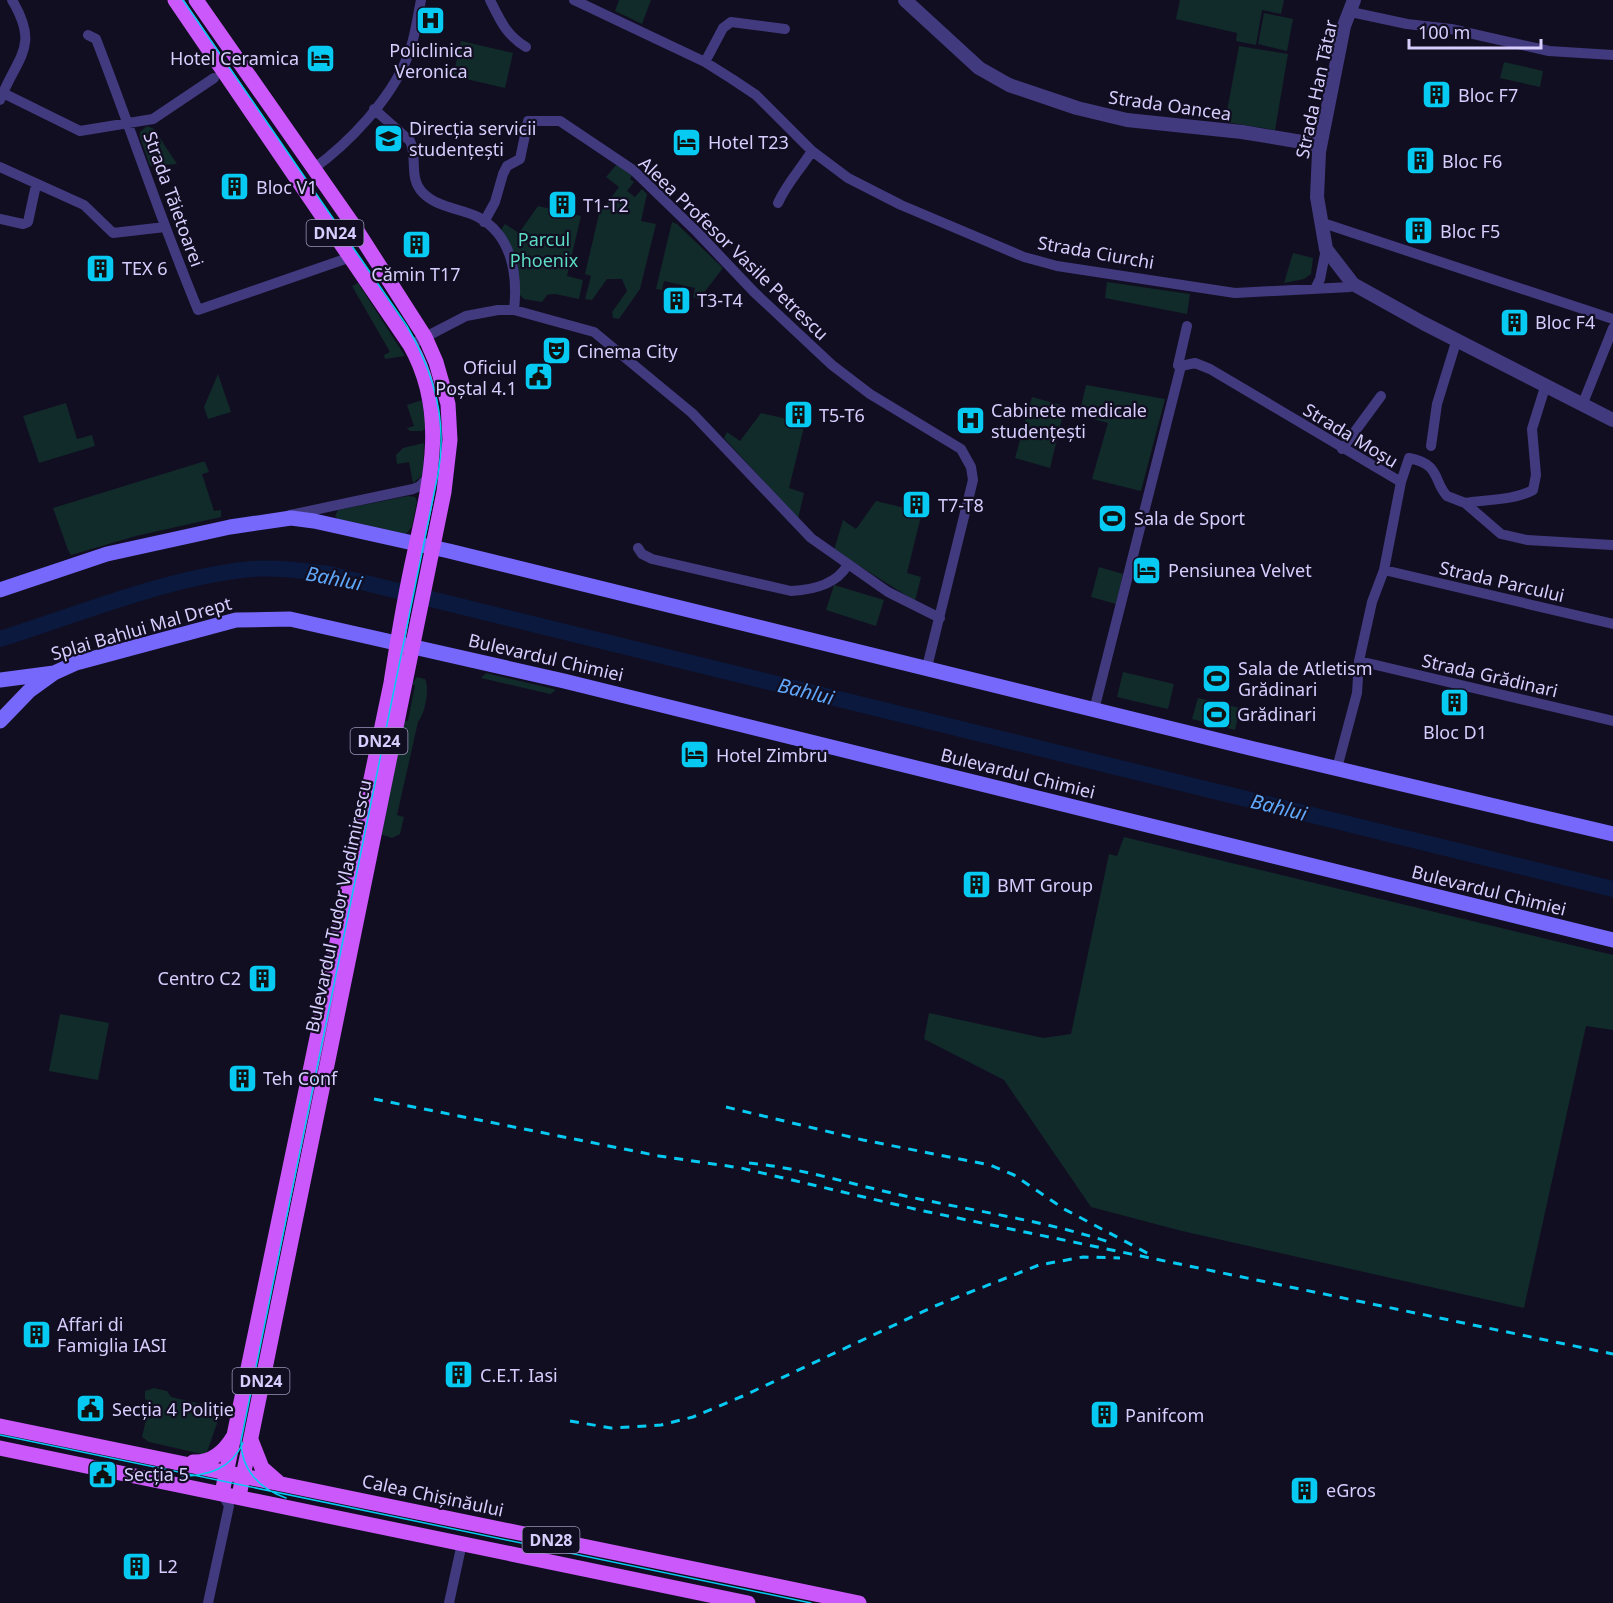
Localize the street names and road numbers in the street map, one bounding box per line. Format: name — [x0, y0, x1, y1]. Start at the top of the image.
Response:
street label: Strada Han Tătar — [1290, 17, 1343, 161]
street label: Strada Oancea — [1107, 85, 1233, 125]
street label: Strada Tăietoarei — [138, 128, 210, 270]
street label: Aleea Profesor Vasile Petrescu — [634, 151, 834, 345]
road number: DN24 — [306, 220, 364, 246]
street label: Strada Ciurchi — [1036, 230, 1156, 274]
street label: Strada Moșu — [1299, 397, 1403, 473]
street label: Strada Parcului — [1437, 555, 1567, 607]
street label: Splai Bahlui Mal Drept — [48, 591, 235, 665]
street label: Bulevardul Chimiei — [466, 627, 626, 687]
street label: Strada Grădinari — [1420, 648, 1560, 702]
road number: DN24 — [350, 728, 407, 754]
street label: Bulevardul Chimiei — [938, 742, 1098, 804]
street label: Bulevardul Tudor Vladimirescu — [299, 777, 377, 1035]
street label: Bulevardul Chimiei — [1409, 859, 1569, 921]
road number: DN24 — [232, 1368, 290, 1394]
street label: Calea Chișinăului — [360, 1468, 506, 1522]
road number: DN28 — [522, 1527, 580, 1553]

